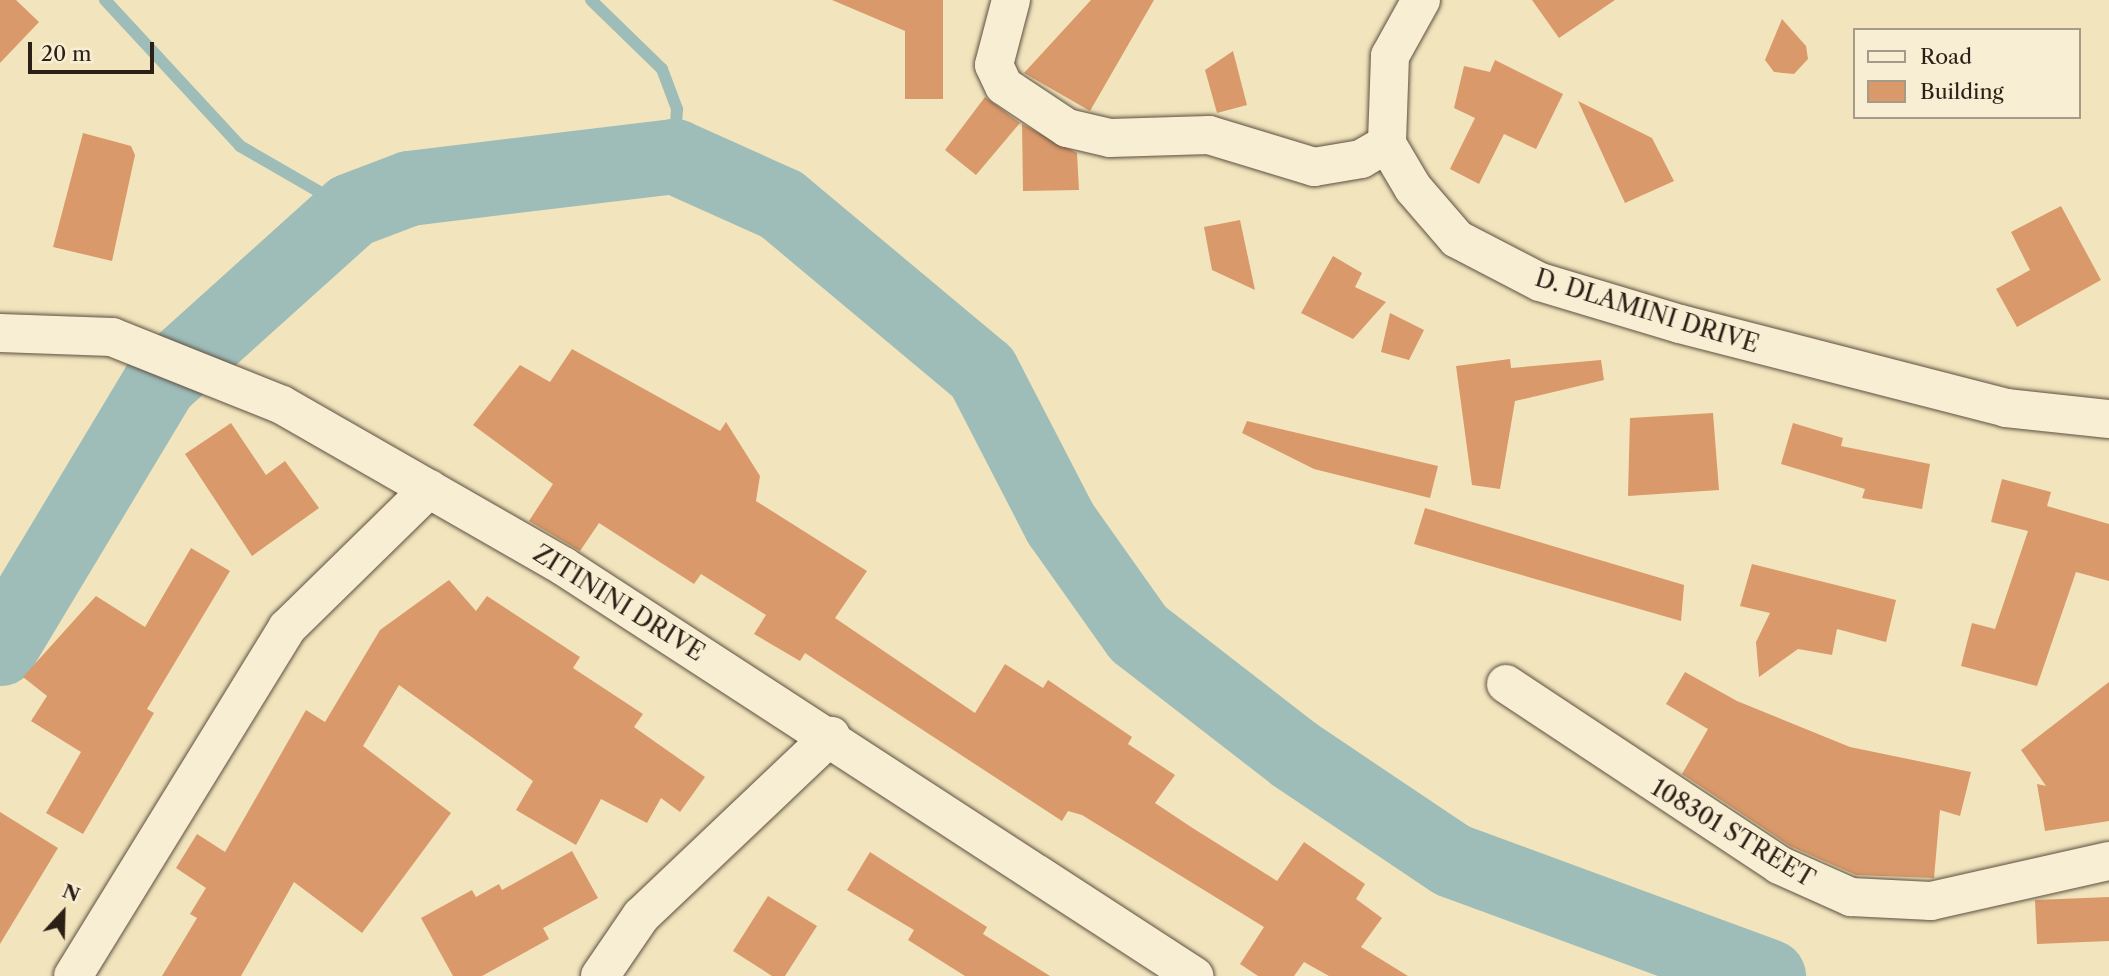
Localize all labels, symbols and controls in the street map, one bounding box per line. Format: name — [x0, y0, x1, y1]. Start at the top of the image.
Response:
scale bar — [32, 28, 158, 72]
legend — [1854, 28, 2081, 119]
text: 20 m — [41, 41, 92, 66]
text: Road — [1920, 44, 1972, 69]
text: Building — [1920, 79, 2004, 104]
street label: D. DLAMINI DRIVE — [1532, 263, 1762, 359]
street label: ZITININI DRIVE — [528, 539, 710, 667]
street label: 108301 STREET — [1646, 773, 1820, 893]
north arrow — [28, 878, 98, 948]
text: N — [59, 879, 83, 907]

